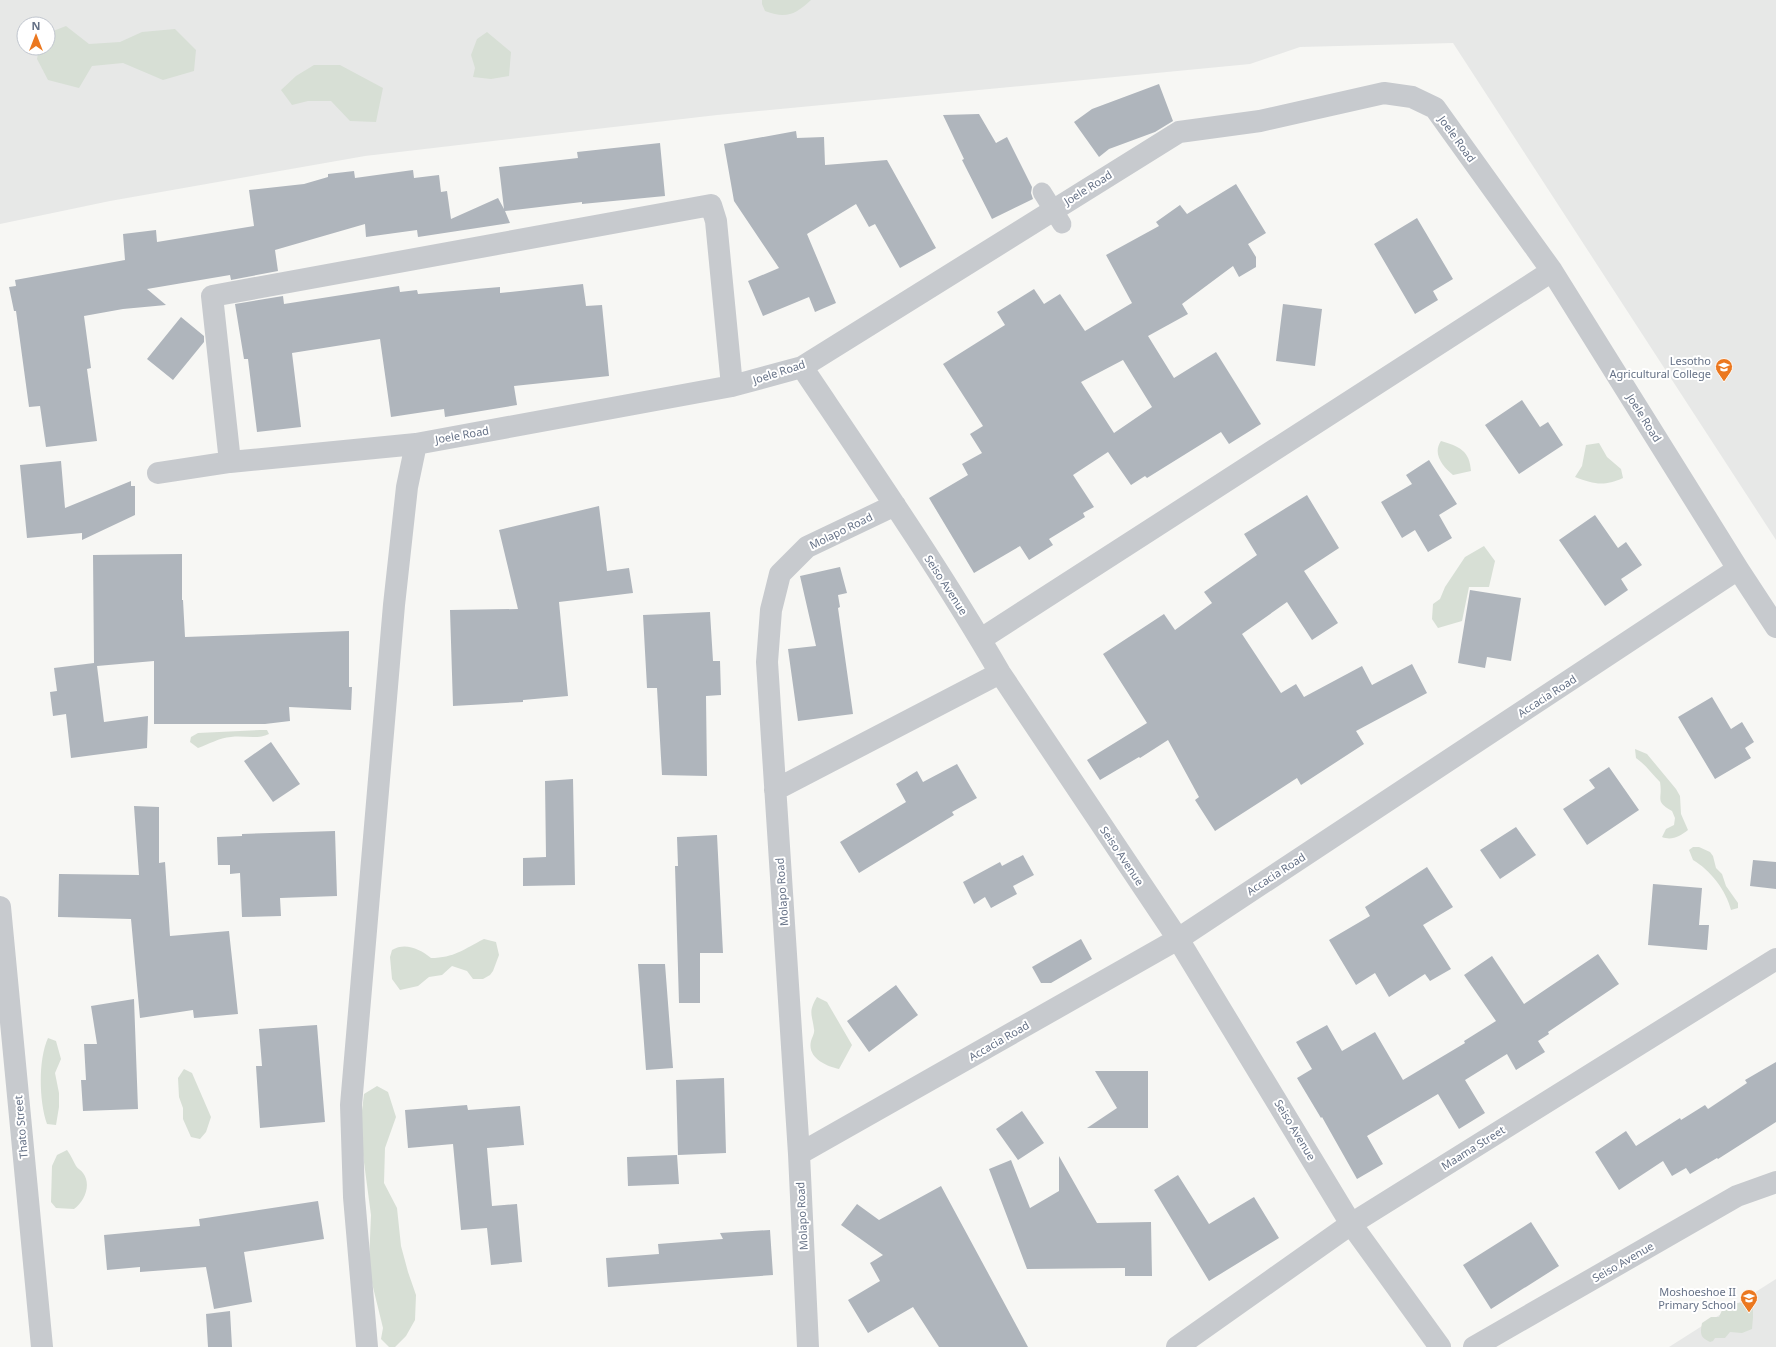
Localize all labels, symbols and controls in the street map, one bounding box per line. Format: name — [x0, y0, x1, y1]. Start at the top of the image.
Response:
north arrow — [16, 16, 56, 56]
text: N — [32, 18, 40, 33]
street label: Joele Road — [1435, 112, 1479, 165]
street label: Joele Road — [1060, 167, 1115, 209]
place label: Lesotho Agricultural College — [1609, 353, 1711, 381]
street label: Joele Road — [750, 356, 807, 387]
school or university icon: Lesotho Agricultural College — [1714, 357, 1734, 382]
street label: Joele Road — [1623, 390, 1665, 445]
street label: Joele Road — [433, 422, 490, 447]
street label: Molapo Road — [807, 509, 875, 552]
street label: Seiso Avenue — [921, 552, 971, 618]
street label: Accacia Road — [1514, 671, 1579, 720]
street label: Seiso Avenue — [1097, 823, 1148, 888]
street label: Accacia Road — [1243, 849, 1308, 898]
street label: Molapo Road — [772, 857, 791, 927]
street label: Accacia Road — [966, 1017, 1032, 1064]
street label: Thato Street — [10, 1095, 31, 1159]
street label: Seiso Avenue — [1271, 1097, 1319, 1163]
street label: Maama Street — [1438, 1122, 1507, 1173]
street label: Molapo Road — [792, 1182, 811, 1251]
street label: Seiso Avenue — [1589, 1238, 1656, 1285]
place label: Moshoeshoe II Primary School — [1658, 1284, 1736, 1312]
school or university icon: Moshoeshoe II Primary School — [1739, 1288, 1759, 1313]

